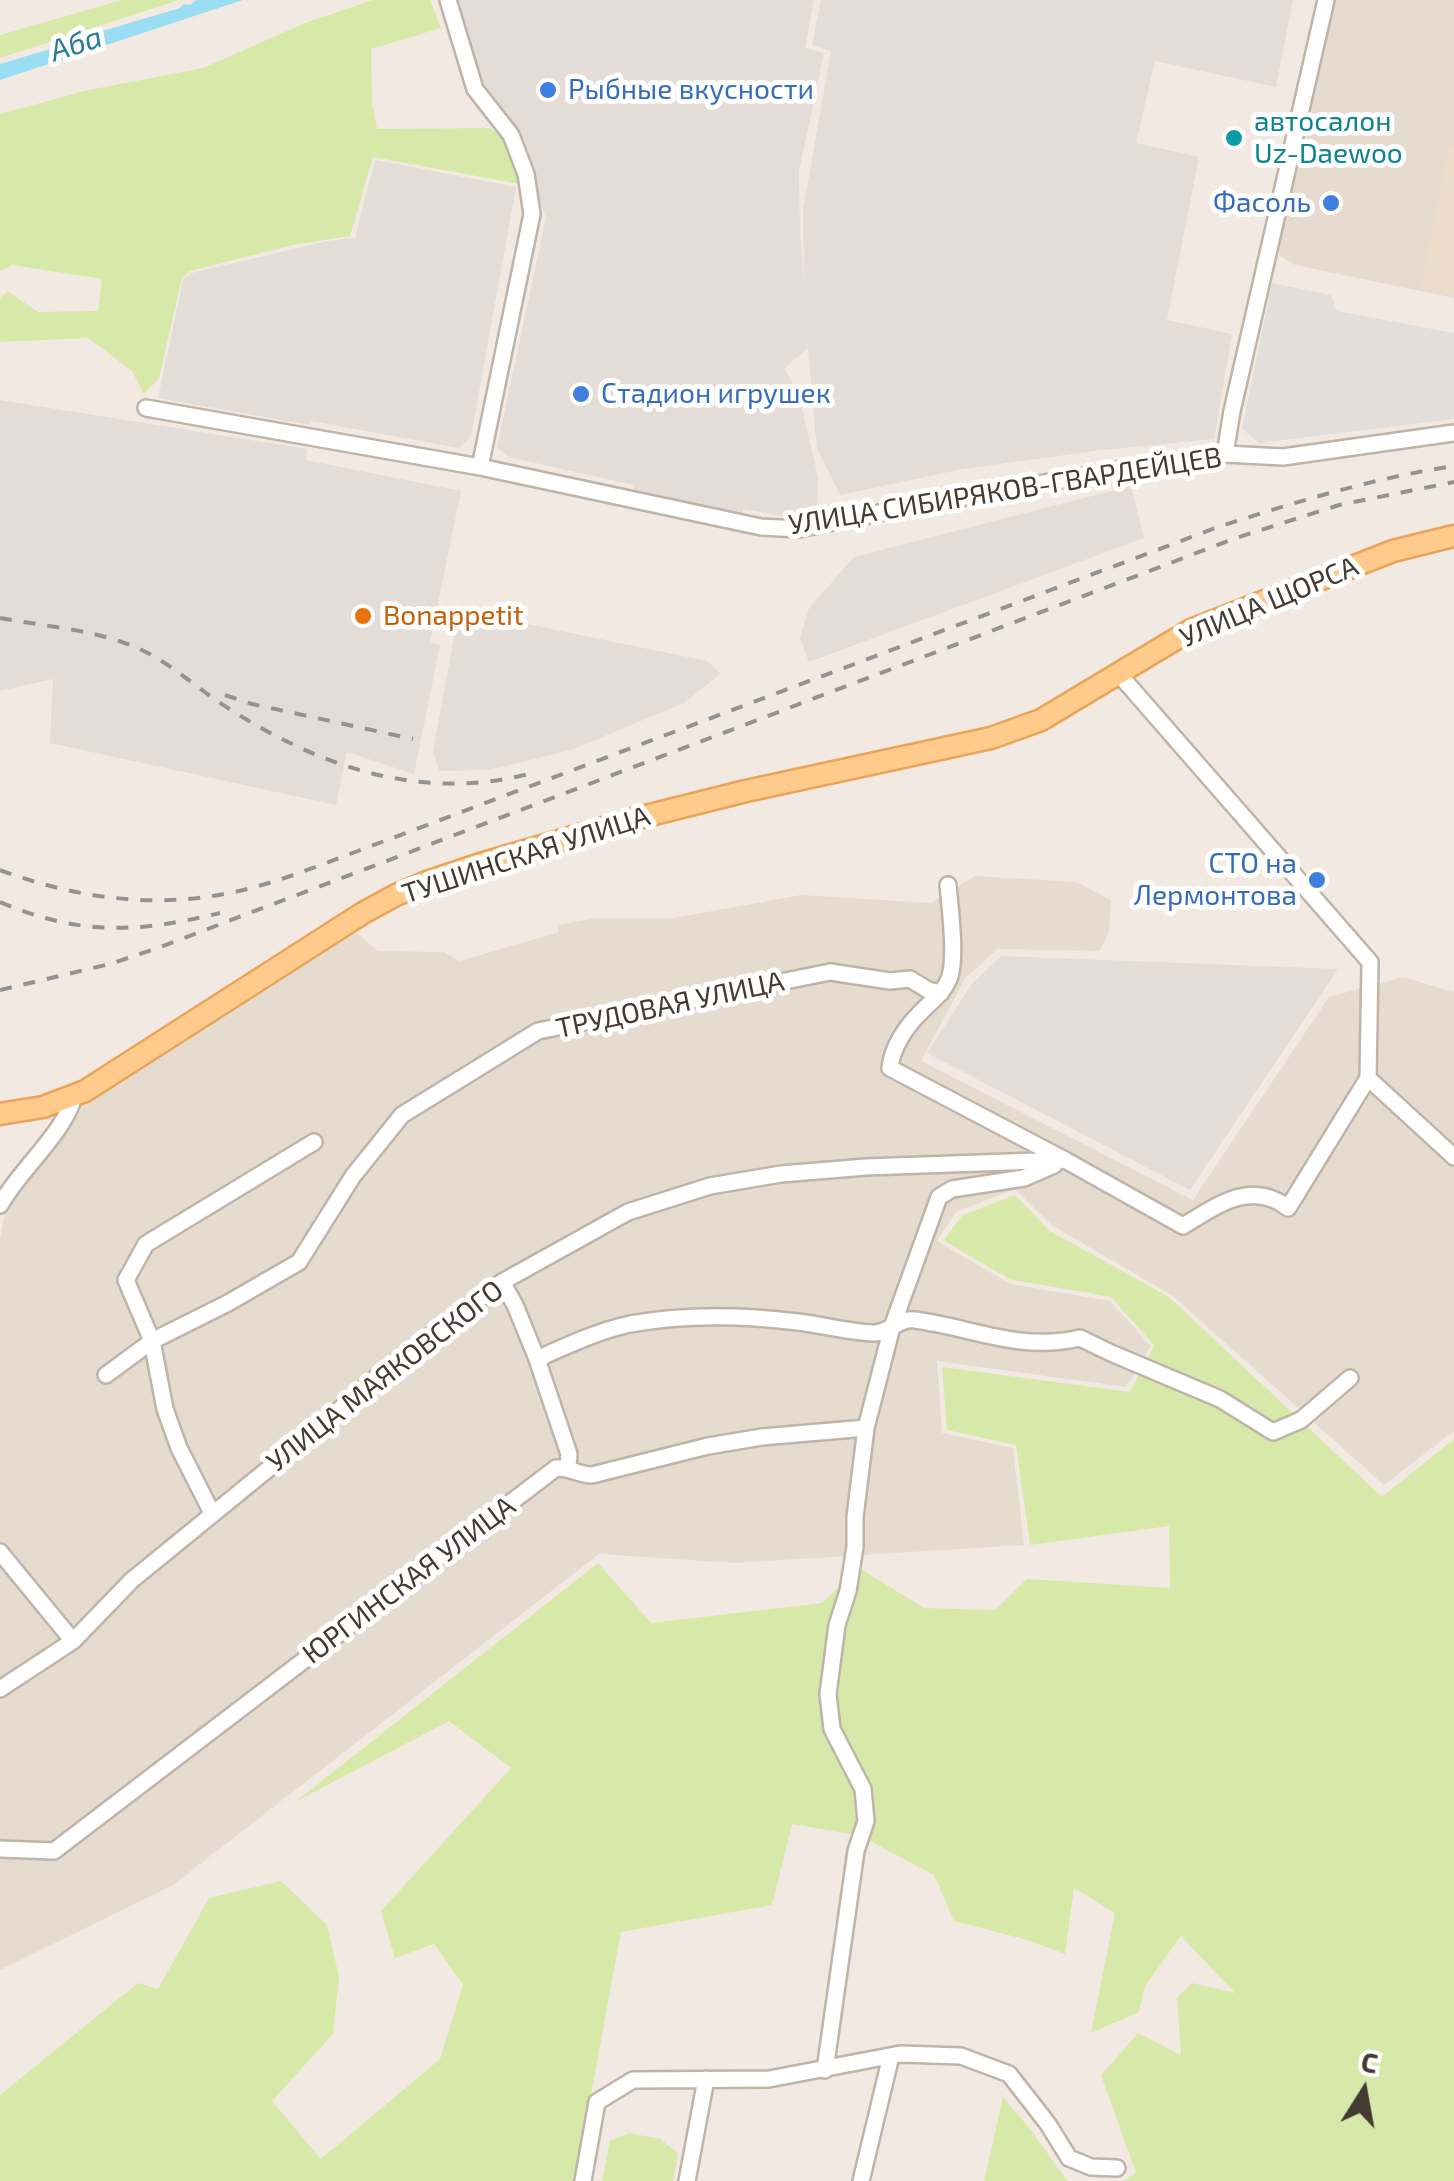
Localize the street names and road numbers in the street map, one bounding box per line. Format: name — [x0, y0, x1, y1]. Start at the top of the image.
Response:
street label: УЛИЦА СИБИРЯКОВ-ГВАРДЕЙЦЕВ — [786, 440, 1224, 542]
street label: УЛИЦА ЩОРСА — [1175, 549, 1363, 655]
street label: ТУШИНСКАЯ УЛИЦА — [398, 799, 654, 911]
street label: ТРУДОВАЯ УЛИЦА — [553, 964, 787, 1046]
street label: УЛИЦА МАЯКОВСКОГО — [260, 1273, 510, 1479]
street label: ЮРГИНСКАЯ УЛИЦА — [296, 1489, 522, 1671]

